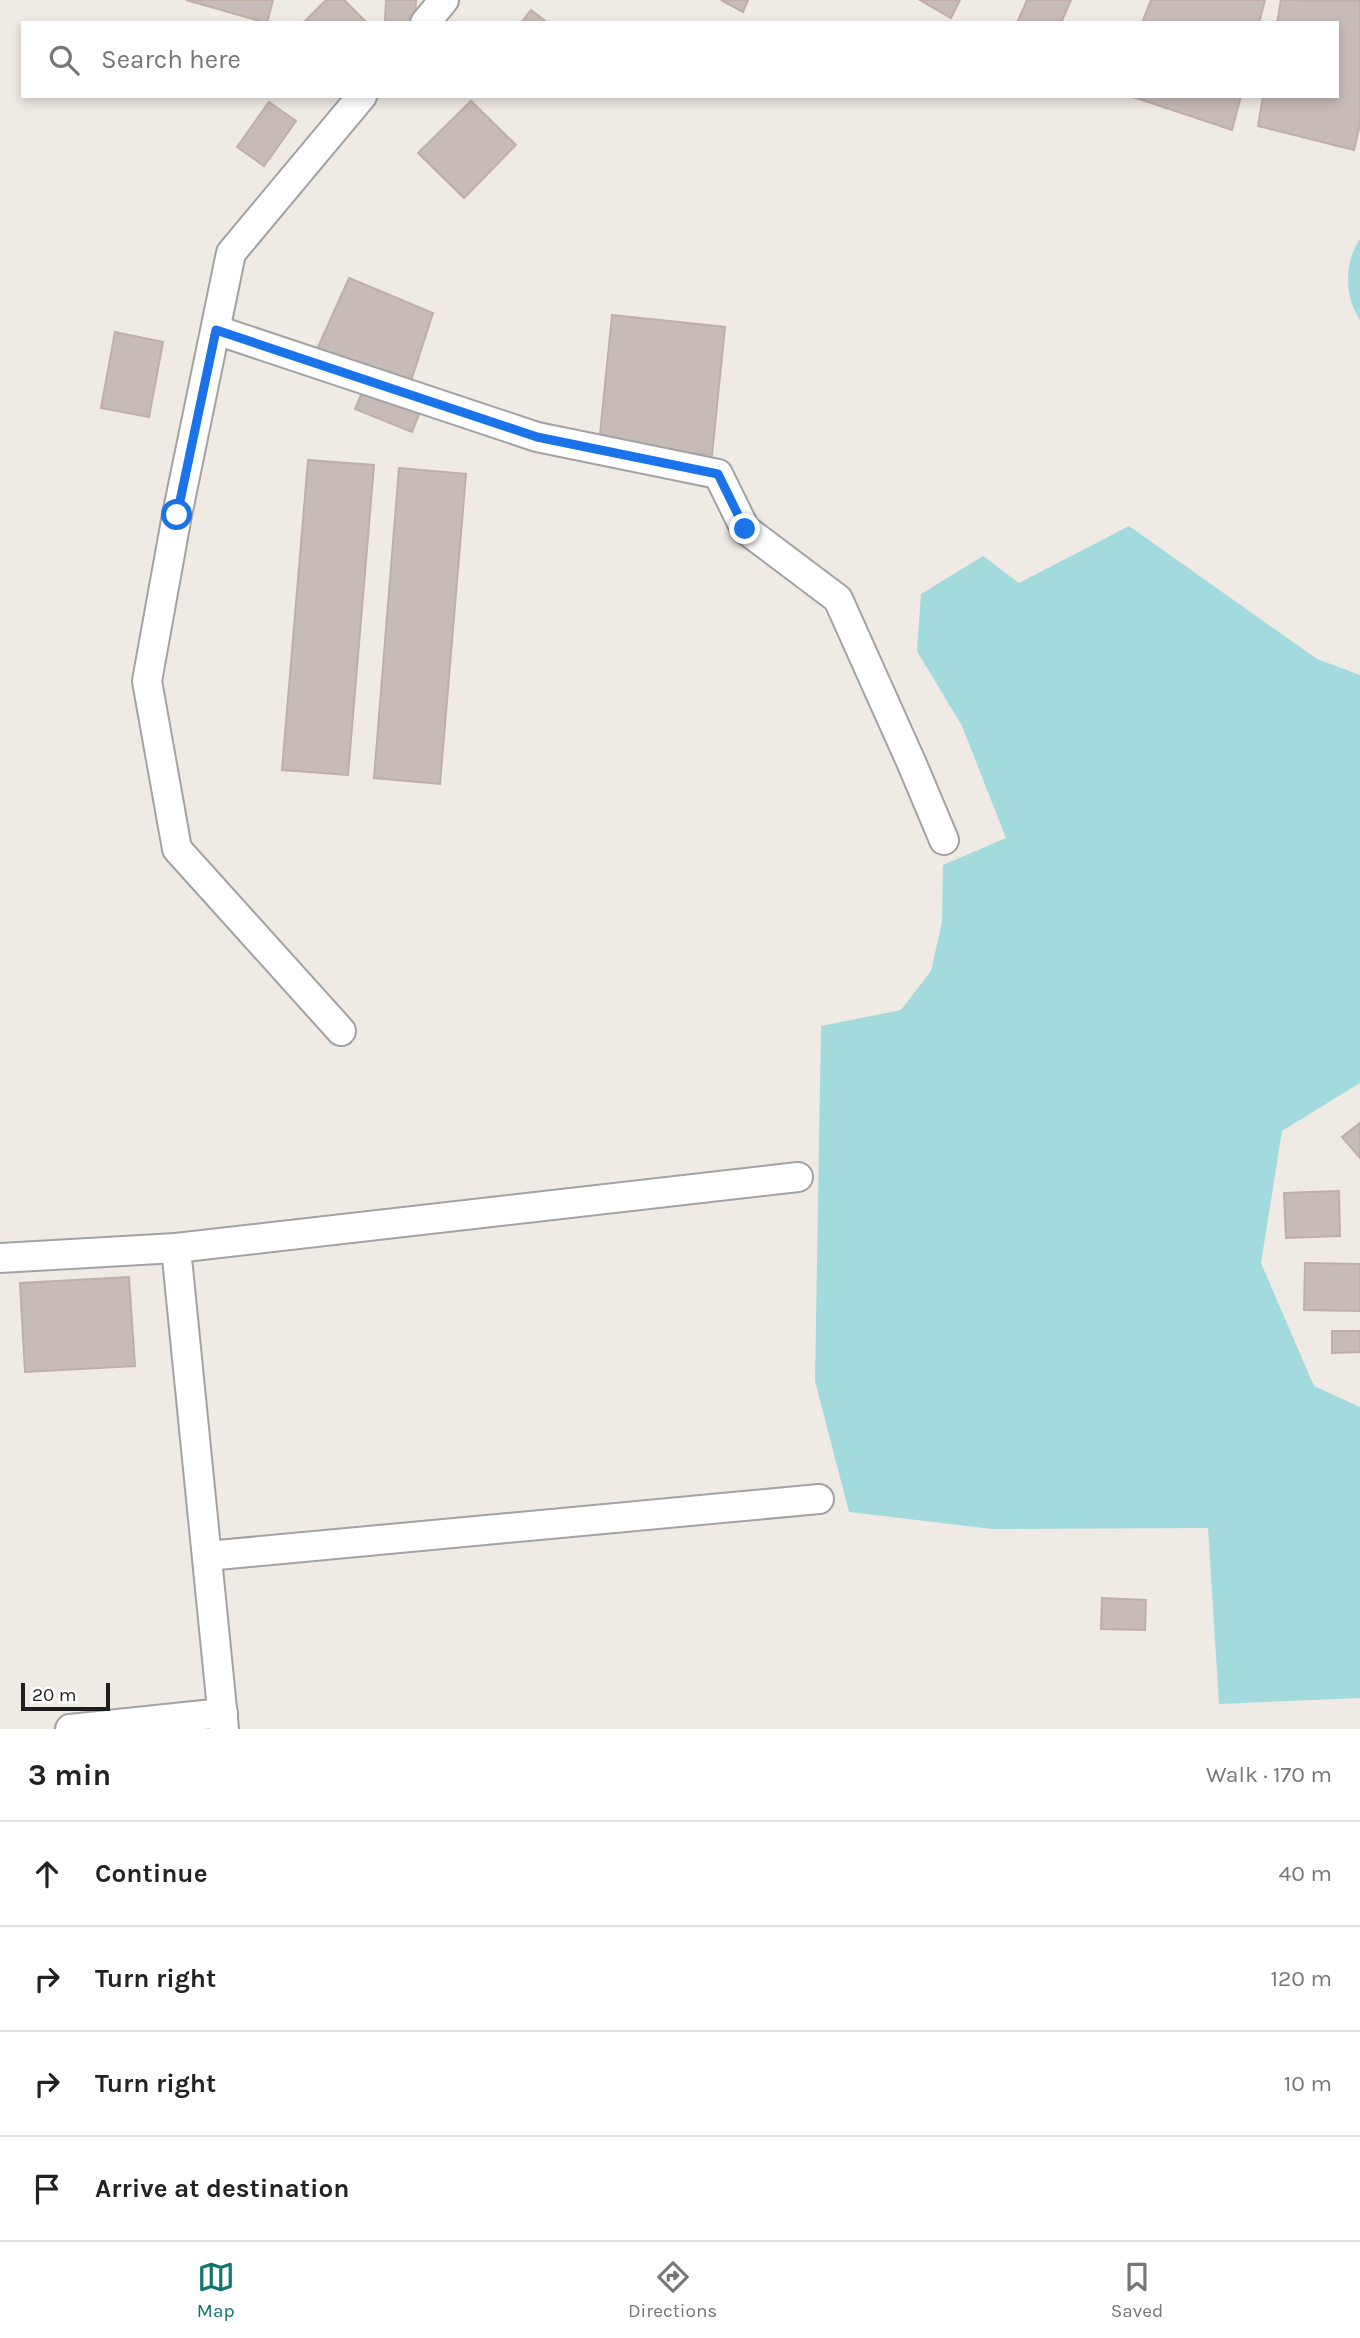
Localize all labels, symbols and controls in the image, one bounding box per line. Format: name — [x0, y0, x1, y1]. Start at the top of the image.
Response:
search box — [21, 21, 1339, 98]
icon: search — [45, 41, 83, 79]
text: Search here — [101, 44, 241, 75]
route start — [161, 499, 192, 530]
route end — [729, 513, 760, 544]
scale bar — [21, 1680, 110, 1712]
text: 20 m — [32, 1684, 77, 1706]
text: 3 min — [28, 1757, 111, 1793]
text: Walk · 170 m — [1206, 1761, 1332, 1788]
icon: ahead — [28, 1855, 66, 1893]
text: Continue — [95, 1858, 207, 1889]
text: 40 m — [1279, 1860, 1332, 1887]
icon: right — [28, 1960, 66, 1998]
text: Turn right — [95, 1963, 216, 1994]
text: 120 m — [1270, 1965, 1332, 1992]
icon: right — [28, 2065, 66, 2103]
text: Turn right — [95, 2068, 216, 2099]
text: 10 m — [1284, 2070, 1332, 2097]
icon: arrive — [28, 2170, 66, 2208]
text: Arrive at destination — [95, 2173, 349, 2204]
tab: Map — [197, 2258, 235, 2322]
tab: Directions — [628, 2258, 717, 2322]
tab: Saved — [1111, 2258, 1163, 2322]

